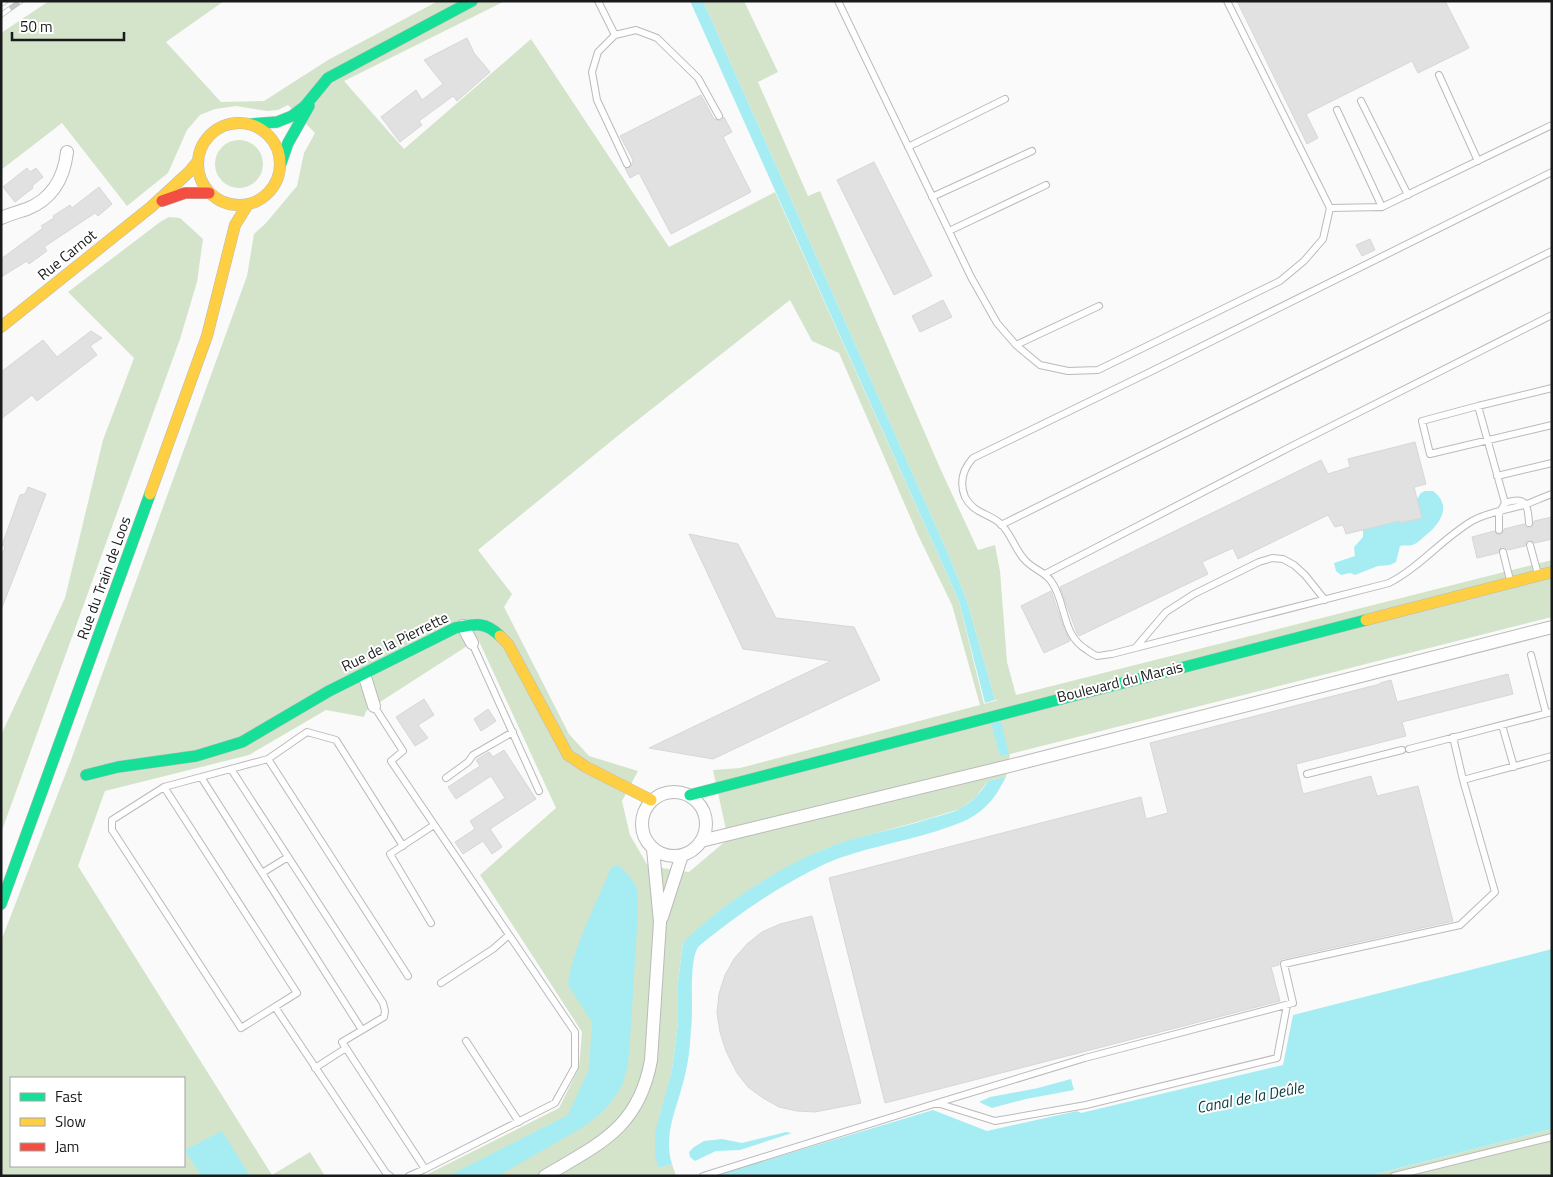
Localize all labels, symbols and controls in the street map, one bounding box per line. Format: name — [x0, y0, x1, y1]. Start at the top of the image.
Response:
scale bar — [12, 10, 125, 42]
text: 50 m — [20, 15, 53, 38]
street label: Rue Carnot — [32, 223, 102, 286]
street label: Rue du Train de Loos — [71, 513, 137, 643]
street label: Rue de la Pierrette — [337, 606, 452, 677]
street label: Boulevard du Marais — [1054, 655, 1185, 708]
water label: Canal de la Deûle — [1194, 1075, 1307, 1119]
legend — [10, 1077, 185, 1167]
text: Fast — [55, 1085, 83, 1108]
text: Slow — [55, 1110, 86, 1133]
text: Jam — [55, 1135, 79, 1158]

